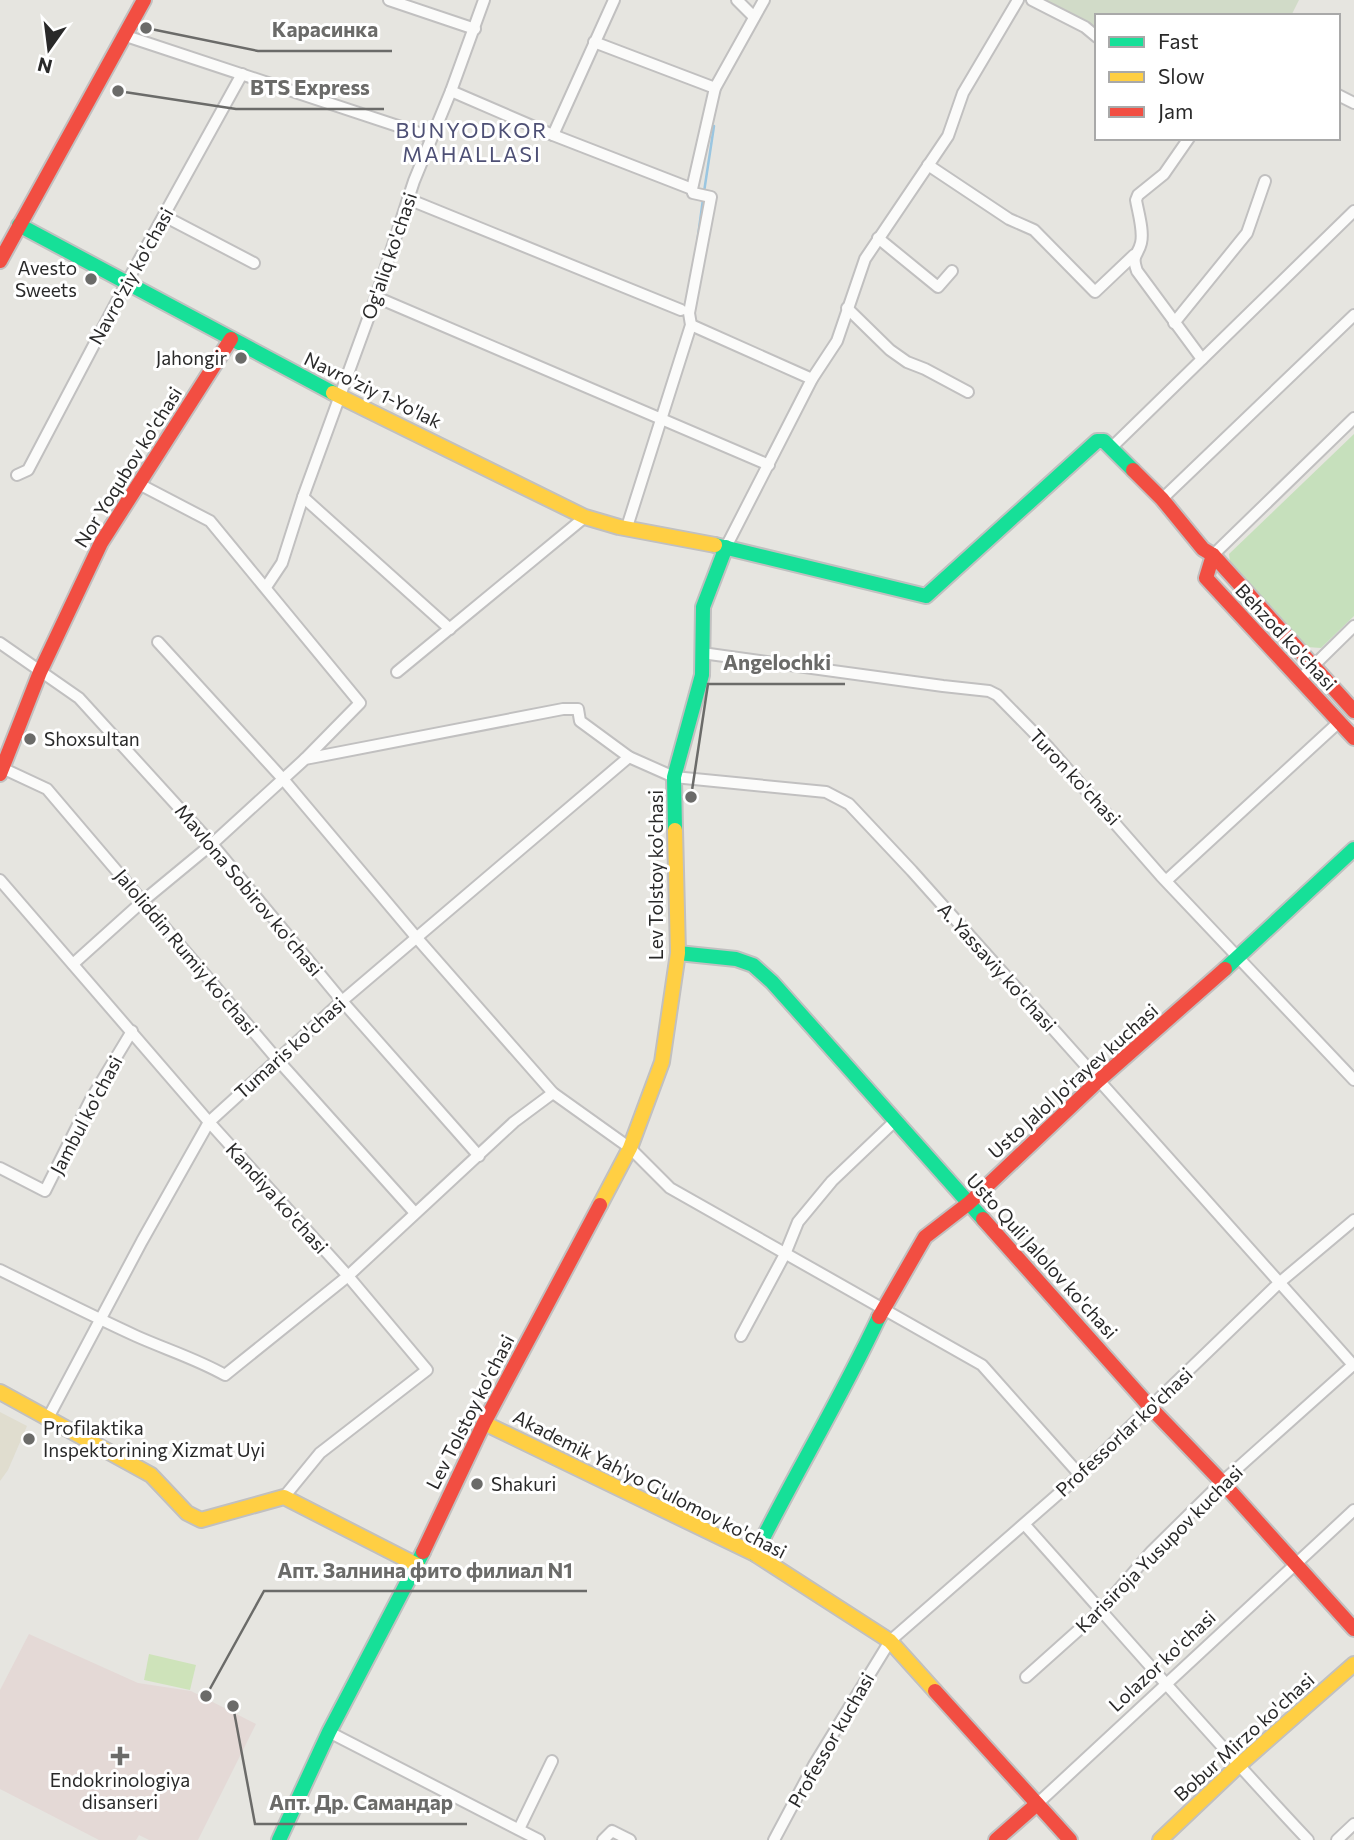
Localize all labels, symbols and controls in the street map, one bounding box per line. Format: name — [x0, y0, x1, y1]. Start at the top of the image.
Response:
callout: Карасинка — [258, 9, 392, 51]
north arrow — [14, 14, 84, 84]
legend — [1095, 14, 1340, 140]
text: Карасинка — [272, 16, 378, 41]
text: Fast — [1158, 28, 1199, 53]
text: N — [35, 53, 54, 79]
text: Slow — [1158, 63, 1205, 88]
callout: BTS Express — [236, 67, 384, 109]
text: BTS Express — [250, 74, 370, 99]
text: Jam — [1158, 98, 1193, 123]
district label: BUNYODKOR MAHALLASI — [396, 117, 548, 166]
street label: Og'aliq ko'chasi — [356, 189, 421, 322]
street label: Navro'ziy ko'chasi — [83, 203, 178, 348]
place label: Avesto Sweets — [15, 256, 77, 301]
marker: Avesto Sweets — [83, 271, 99, 287]
place label: Jahongir — [156, 346, 227, 369]
street label: Navro'ziy 1-Yo'lak — [301, 346, 446, 433]
marker: Jahongir — [233, 350, 249, 366]
street label: Nor Yoqubov ko'chasi — [69, 382, 186, 551]
street label: Behzod ko'chasi — [1231, 579, 1342, 695]
callout: Angelochki — [708, 642, 845, 684]
text: Angelochki — [723, 649, 831, 674]
street label: Turon ko'chasi — [1025, 724, 1126, 830]
place label: Shoxsultan — [44, 727, 140, 750]
marker: Shoxsultan — [22, 731, 38, 747]
street label: Lev Tolstoy ko'chasi — [644, 790, 667, 960]
street label: Mavlona Sobirov ko'chasi — [171, 799, 328, 980]
street label: Jaloliddin Rumiy ko'chasi — [110, 864, 263, 1039]
street label: A. Yassaviy ko'chasi — [933, 897, 1061, 1036]
street label: Tumaris ko'chasi — [229, 992, 350, 1103]
street label: Usto Jalol Jo'rayev kuchasi — [983, 998, 1162, 1163]
street label: Jambul ko'chasi — [45, 1051, 127, 1178]
street label: Kandiya ko'chasi — [222, 1137, 333, 1258]
street label: Usto Quli Jalolov ko'chasi — [962, 1168, 1123, 1343]
street label: Lev Tolstoy ko'chasi — [421, 1331, 519, 1493]
street label: Professorlar ko'chasi — [1051, 1362, 1197, 1501]
street label: Akademik Yah'yo G'ulomov ko'chasi — [510, 1404, 791, 1563]
place label: Profilaktika Inspektorining Xizmat Uyi — [43, 1416, 265, 1461]
marker: Profilaktika Inspektorining Xizmat Uyi — [21, 1431, 37, 1447]
street label: Karisiroja Yusupov kuchasi — [1070, 1460, 1247, 1637]
place label: Shakuri — [491, 1472, 556, 1495]
marker: Shakuri — [469, 1476, 485, 1492]
callout: Апт. Залнина фито филиал N1 — [264, 1549, 587, 1591]
text: Апт. Залнина фито филиал N1 — [277, 1557, 573, 1582]
street label: Lolazor ko'chasi — [1103, 1605, 1220, 1716]
street label: Professor kuchasi — [783, 1668, 879, 1811]
street label: Bobur Mirzo ko'chasi — [1169, 1668, 1318, 1806]
marker: Endokrinologiya disanseri — [110, 1746, 130, 1766]
place label: Endokrinologiya disanseri — [50, 1768, 190, 1813]
callout: Апт. Др. Самандар — [255, 1782, 467, 1824]
text: Апт. Др. Самандар — [269, 1789, 453, 1814]

